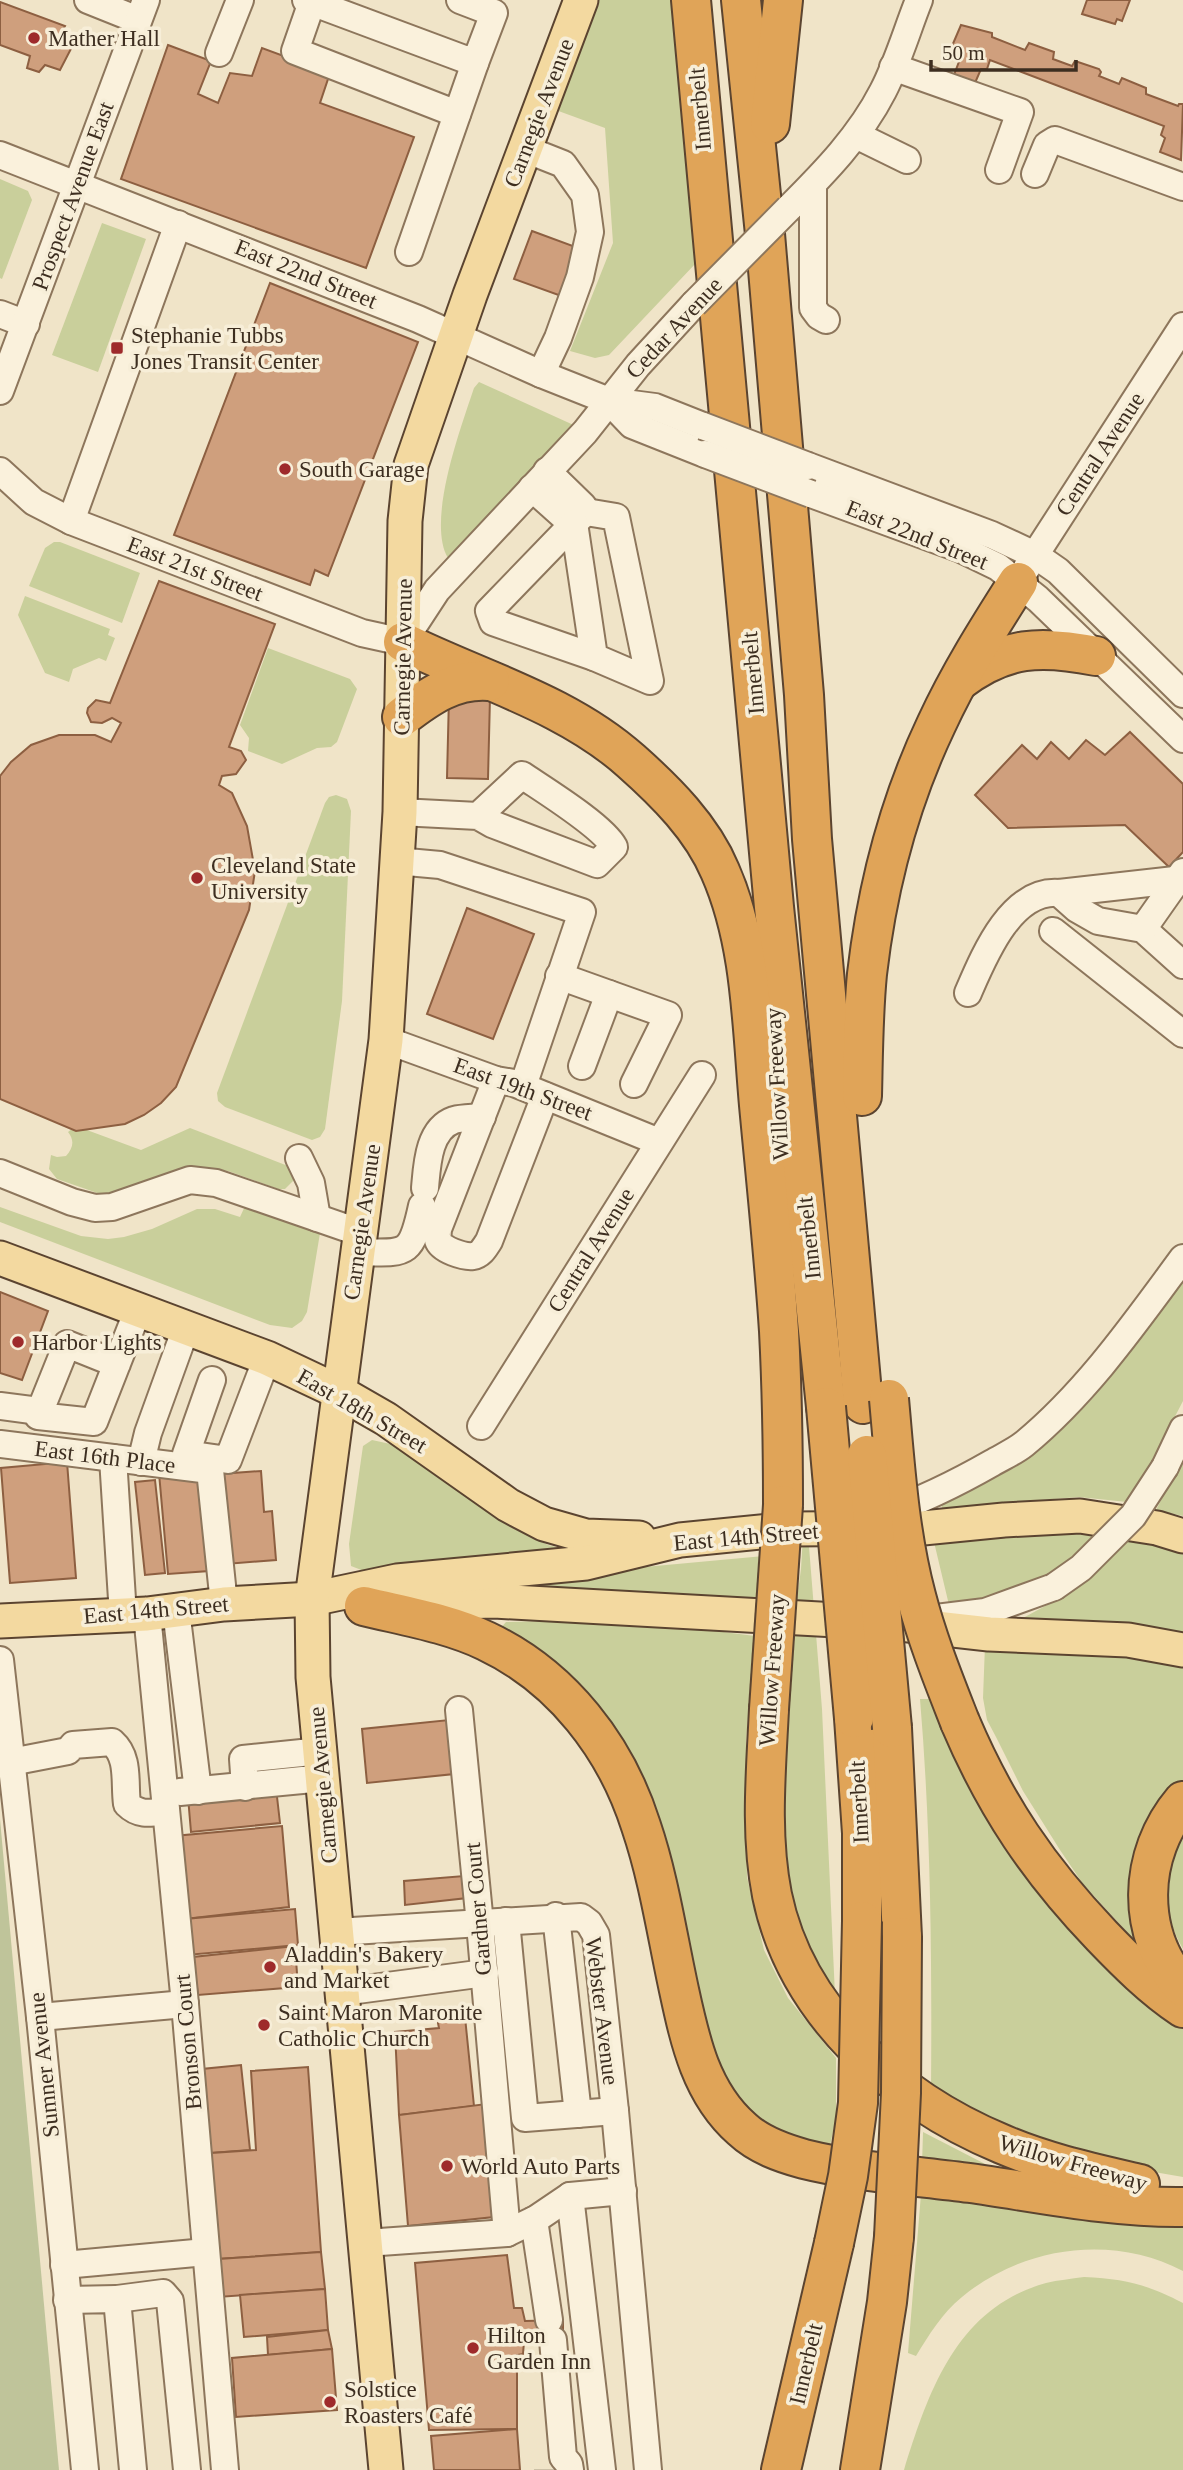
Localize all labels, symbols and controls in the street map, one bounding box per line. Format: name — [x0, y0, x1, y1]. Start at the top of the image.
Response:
place label: Mather Hall — [48, 26, 160, 51]
scale bar — [931, 28, 1076, 72]
marker: Mather Hall — [26, 30, 42, 46]
street label: Carnegie Avenue — [499, 35, 579, 191]
text: 50 m — [942, 41, 985, 65]
street label: Innerbelt — [684, 66, 716, 151]
street label: Prospect Avenue East — [27, 98, 119, 294]
street label: East 22nd Street — [231, 234, 381, 314]
street label: Cedar Avenue — [621, 272, 727, 384]
place label: Stephanie Tubbs Jones Transit Center — [131, 323, 319, 374]
marker: Stephanie Tubbs Jones Transit Center — [109, 340, 125, 356]
street label: Central Avenue — [1051, 388, 1149, 520]
place label: South Garage — [299, 457, 425, 482]
marker: South Garage — [277, 461, 293, 477]
street label: East 22nd Street — [842, 495, 992, 575]
street label: East 21st Street — [124, 532, 267, 607]
street label: Carnegie Avenue — [389, 578, 417, 736]
street label: Innerbelt — [737, 630, 769, 715]
place label: Cleveland State University — [211, 853, 356, 904]
marker: Cleveland State University — [189, 870, 205, 886]
street label: Willow Freeway — [760, 1006, 793, 1161]
street label: East 19th Street — [450, 1052, 596, 1126]
street label: Carnegie Avenue — [339, 1142, 385, 1302]
street label: Central Avenue — [543, 1183, 639, 1317]
street label: Innerbelt — [792, 1195, 826, 1281]
place label: Harbor Lights — [32, 1330, 162, 1355]
marker: Harbor Lights — [10, 1334, 26, 1350]
street label: East 18th Street — [293, 1364, 432, 1459]
street label: East 16th Place — [33, 1436, 177, 1478]
street label: East 14th Street — [672, 1518, 820, 1556]
street label: East 14th Street — [82, 1591, 230, 1629]
street label: Willow Freeway — [754, 1592, 790, 1747]
street label: Carnegie Avenue — [304, 1706, 342, 1864]
street label: Innerbelt — [844, 1759, 874, 1844]
street label: Gardner Court — [460, 1841, 496, 1977]
street label: Webster Avenue — [581, 1935, 623, 2087]
place label: Aladdin's Bakery and Market — [284, 1942, 444, 1993]
marker: Aladdin's Bakery and Market — [262, 1959, 278, 1975]
street label: Bronson Court — [170, 1973, 206, 2111]
street label: Sumner Avenue — [24, 1991, 64, 2139]
place label: Saint Maron Maronite Catholic Church — [278, 2000, 482, 2051]
marker: Saint Maron Maronite Catholic Church — [256, 2017, 272, 2033]
street label: Willow Freeway — [996, 2130, 1150, 2196]
place label: World Auto Parts — [461, 2154, 620, 2179]
marker: World Auto Parts — [439, 2158, 455, 2174]
street label: Innerbelt — [784, 2320, 828, 2407]
place label: Hilton Garden Inn — [487, 2323, 592, 2374]
marker: Hilton Garden Inn — [465, 2340, 481, 2356]
place label: Solstice Roasters Café — [344, 2377, 472, 2428]
marker: Solstice Roasters Café — [322, 2394, 338, 2410]

